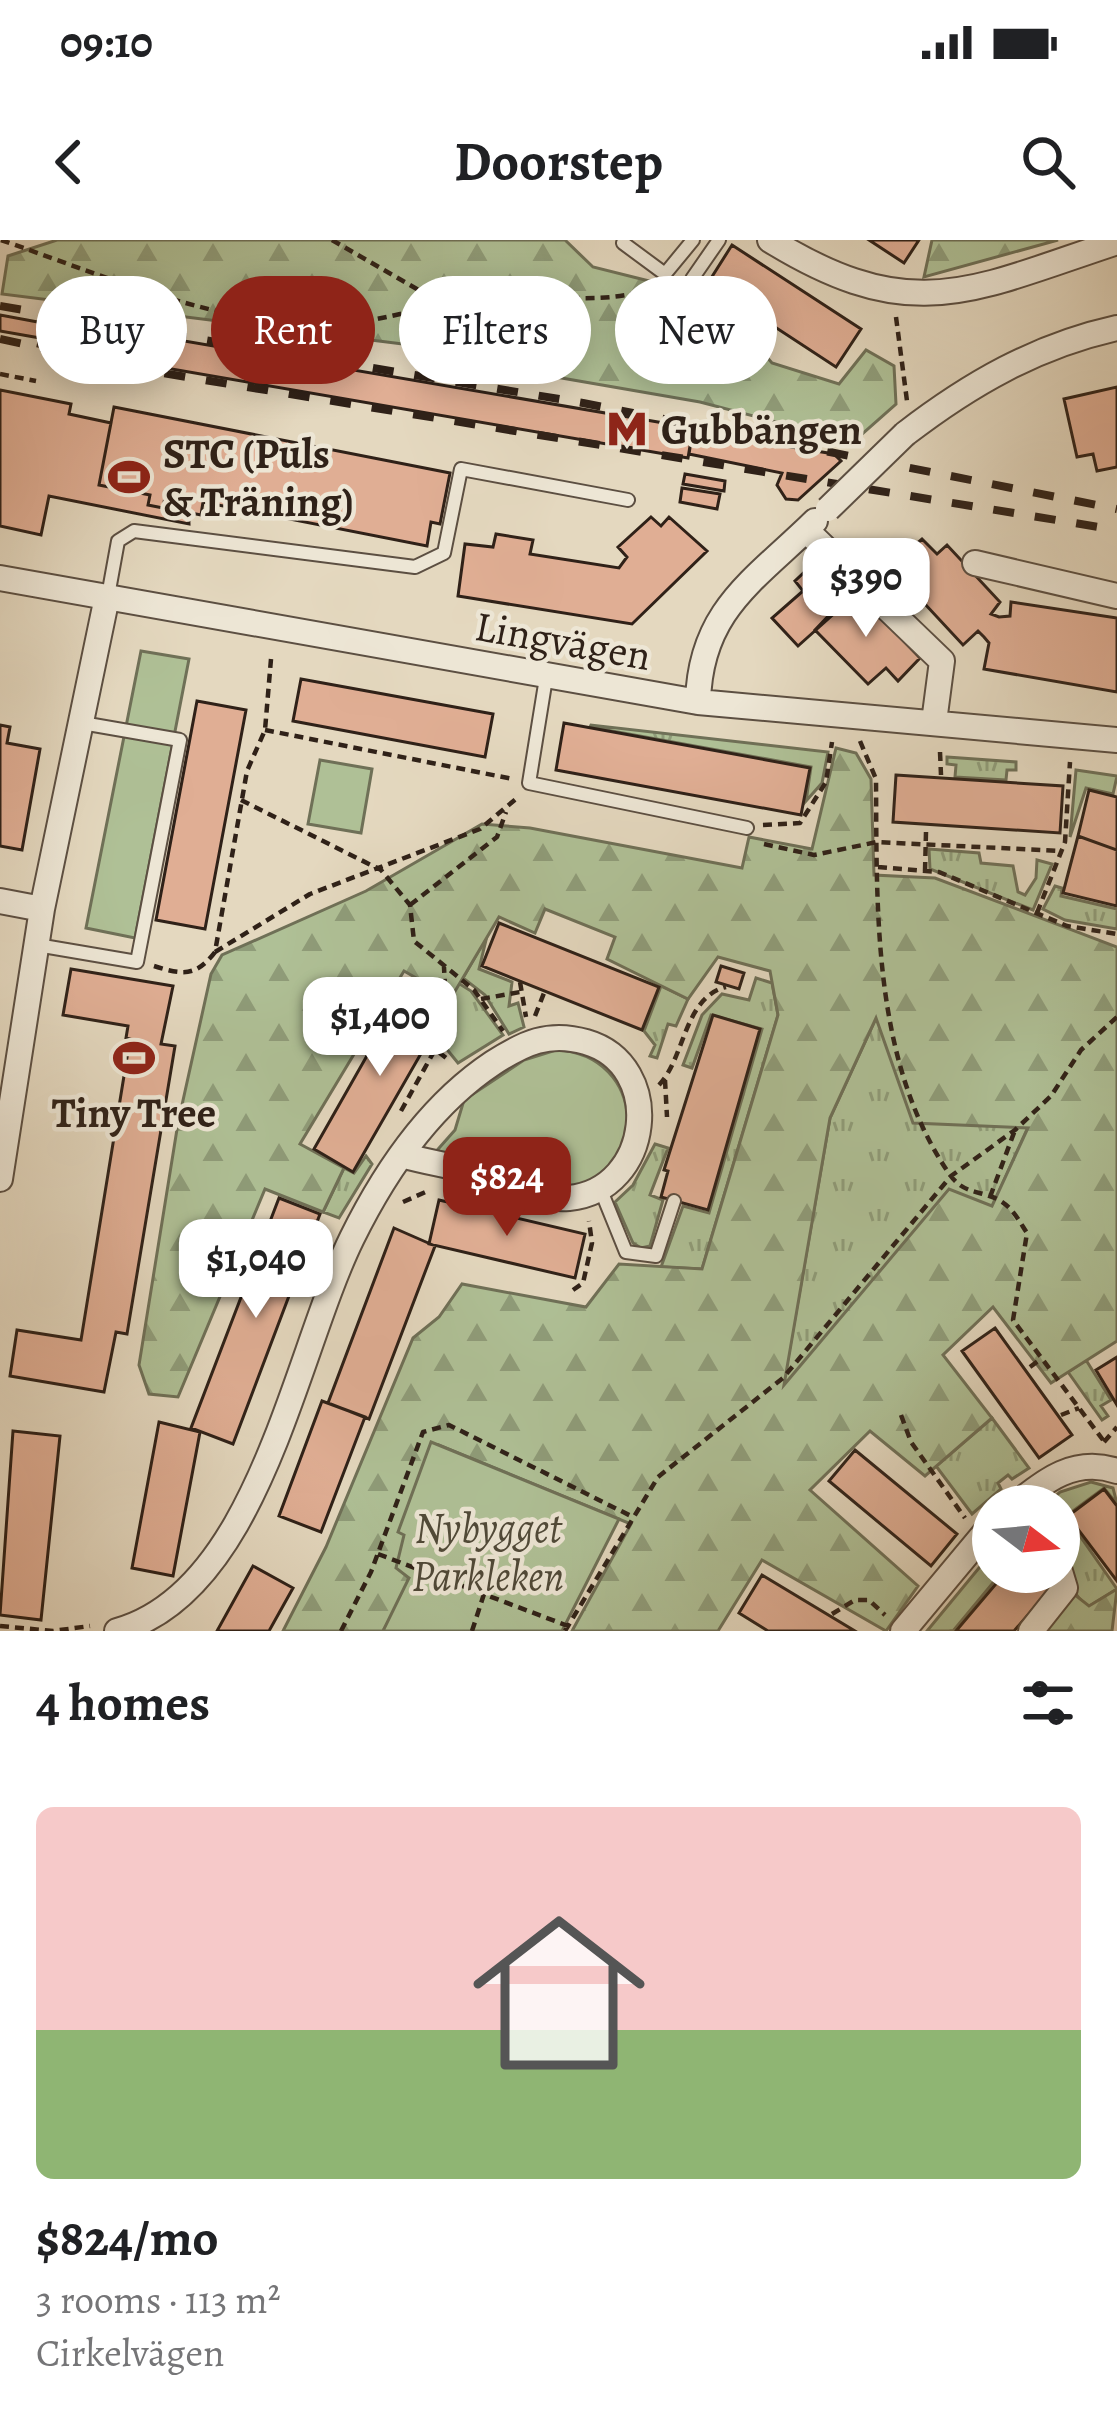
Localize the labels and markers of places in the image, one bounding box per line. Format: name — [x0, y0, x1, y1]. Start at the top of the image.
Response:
place label: Gubbängen — [661, 401, 862, 458]
metro station icon: Gubbängen — [604, 406, 650, 452]
place label: STC (Puls & Träning) — [163, 425, 354, 530]
sports icon: STC (Puls & Träning) — [106, 454, 152, 500]
pin: $390 — [795, 538, 937, 640]
pin: $1,400 — [282, 977, 478, 1079]
sports icon: Tiny Tree — [111, 1035, 157, 1081]
place label: Tiny Tree — [52, 1084, 216, 1141]
pin: $824 — [436, 1137, 578, 1239]
pin: $1,040 — [158, 1219, 354, 1321]

